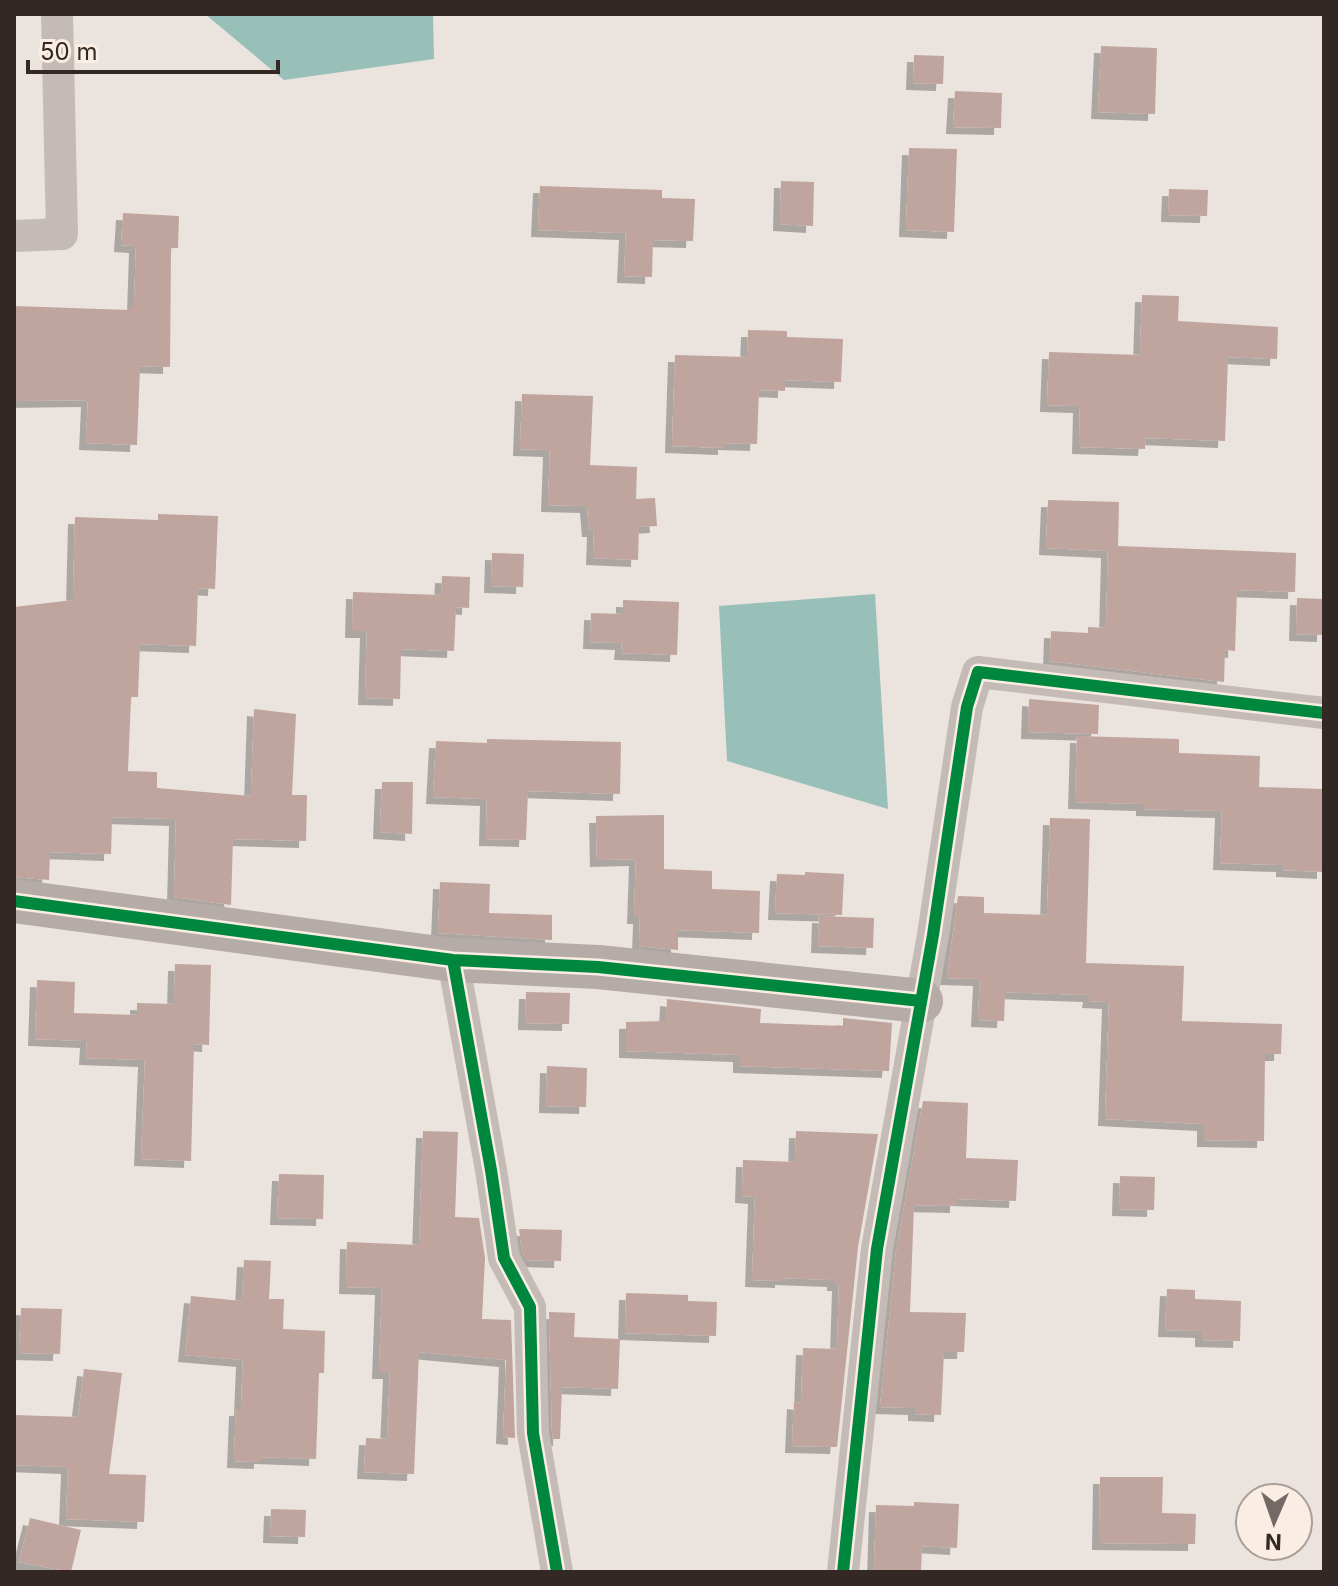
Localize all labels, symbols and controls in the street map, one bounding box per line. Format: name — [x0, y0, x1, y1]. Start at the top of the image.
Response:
scale bar — [28, 24, 278, 74]
text: 50 m — [40, 37, 98, 66]
north arrow — [1234, 1482, 1314, 1562]
text: N — [1264, 1529, 1282, 1555]

